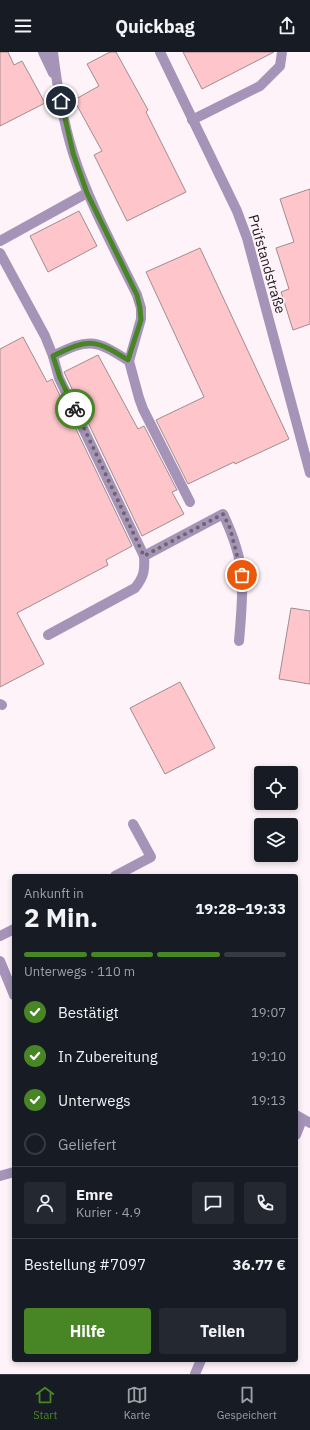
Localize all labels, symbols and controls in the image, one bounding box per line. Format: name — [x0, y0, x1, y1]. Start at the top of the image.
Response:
icon: menu — [12, 15, 34, 37]
text: Quickbag — [115, 15, 195, 38]
icon: share — [276, 15, 298, 37]
pin — [44, 84, 78, 118]
icon: home — [50, 90, 72, 112]
street label: Prüfstandstraße — [244, 212, 290, 316]
courier — [55, 389, 95, 429]
icon: bike — [64, 398, 86, 420]
pin — [225, 558, 259, 592]
icon: bag — [231, 564, 253, 586]
map controls — [254, 766, 298, 862]
button: locate — [254, 766, 298, 810]
button: layers — [254, 818, 298, 862]
text: Ankunft in — [24, 885, 84, 902]
text: 19:28–19:33 — [195, 899, 286, 918]
text: 2 Min. — [24, 900, 98, 934]
text: Unterwegs · 110 m — [24, 963, 135, 980]
icon: check — [24, 1001, 46, 1023]
text: Bestätigt — [58, 1003, 119, 1022]
text: 19:07 — [251, 1004, 286, 1021]
icon: check — [24, 1045, 46, 1067]
text: In Zubereitung — [58, 1047, 158, 1066]
text: 19:10 — [251, 1048, 286, 1065]
icon: check — [24, 1089, 46, 1111]
text: Unterwegs — [58, 1091, 131, 1110]
text: 19:13 — [251, 1092, 286, 1109]
text: Geliefert — [58, 1135, 117, 1154]
button: person — [24, 1182, 66, 1224]
button: chat — [192, 1182, 234, 1224]
button: phone — [244, 1182, 286, 1224]
text: Emre — [76, 1185, 113, 1204]
text: Kurier · 4.9 — [76, 1204, 141, 1221]
text: Bestellung #7097 — [24, 1255, 146, 1274]
text: 36.77 € — [232, 1255, 286, 1274]
button: Hilfe — [24, 1308, 151, 1354]
button: Teilen — [159, 1308, 286, 1354]
tab: Start — [33, 1384, 57, 1422]
tab: Karte — [124, 1384, 150, 1422]
tab: Gespeichert — [217, 1384, 277, 1422]

